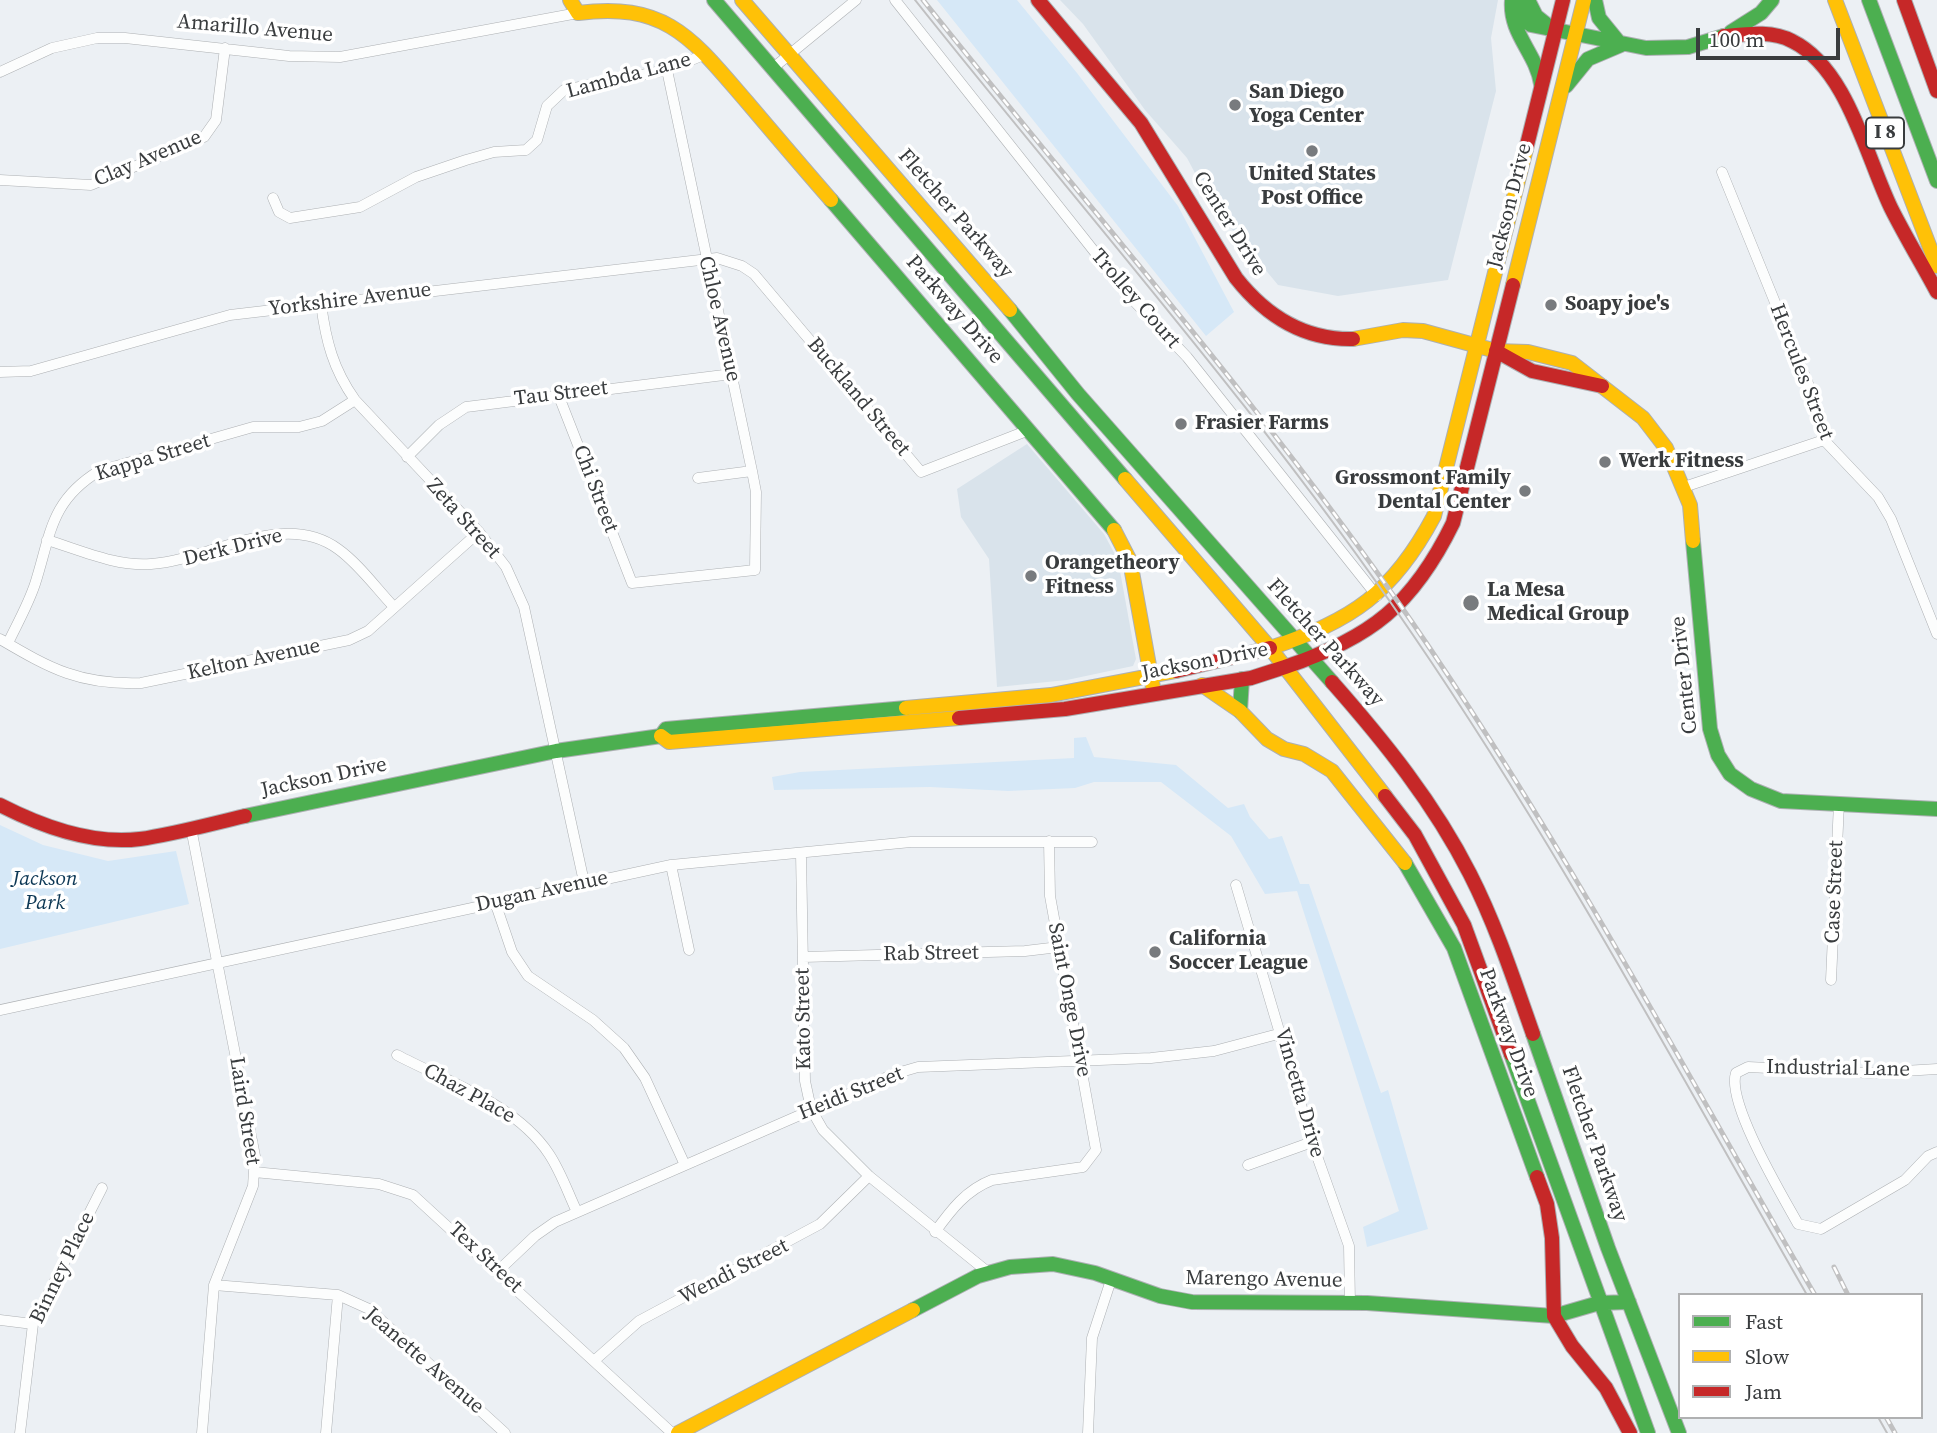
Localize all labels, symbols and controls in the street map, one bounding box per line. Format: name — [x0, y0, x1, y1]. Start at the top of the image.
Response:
street label: Amarillo Avenue — [176, 10, 334, 48]
scale bar — [1699, 14, 1842, 58]
text: 100 m — [1709, 25, 1764, 54]
street label: Lambda Lane — [564, 47, 694, 105]
place label: San Diego Yoga Center — [1249, 80, 1364, 130]
marker: San Diego Yoga Center — [1227, 97, 1243, 113]
road number: I 8 — [1866, 118, 1904, 148]
street label: Clay Avenue — [90, 125, 206, 193]
street label: Jackson Drive — [1482, 141, 1538, 271]
marker: United States Post Office — [1304, 143, 1320, 159]
street label: Fletcher Parkway — [892, 144, 1018, 284]
place label: United States Post Office — [1248, 162, 1376, 212]
street label: Center Drive — [1187, 167, 1271, 281]
street label: Trolley Court — [1085, 244, 1185, 354]
street label: Parkway Drive — [900, 251, 1008, 369]
street label: Chloe Avenue — [692, 254, 746, 384]
street label: Yorkshire Avenue — [267, 278, 433, 322]
place label: Soapy joe's — [1565, 292, 1670, 318]
marker: Soapy joe's — [1543, 297, 1559, 313]
street label: Hercules Street — [1764, 301, 1838, 443]
street label: Buckland Street — [801, 333, 915, 461]
street label: Tau Street — [513, 376, 609, 412]
place label: Frasier Farms — [1195, 411, 1329, 437]
marker: Frasier Farms — [1173, 416, 1189, 432]
street label: Kappa Street — [93, 429, 213, 487]
street label: Chi Street — [567, 442, 623, 536]
place label: Werk Fitness — [1619, 449, 1744, 475]
marker: Werk Fitness — [1597, 454, 1613, 470]
place label: Grossmont Family Dental Center — [1335, 466, 1511, 516]
street label: Zeta Street — [421, 474, 505, 564]
marker: Grossmont Family Dental Center — [1517, 483, 1533, 499]
street label: Derk Drive — [181, 524, 285, 572]
place label: Orangetheory Fitness — [1045, 551, 1180, 601]
marker: Orangetheory Fitness — [1023, 568, 1039, 584]
street label: Fletcher Parkway — [1261, 574, 1389, 712]
place label: La Mesa Medical Group — [1487, 578, 1629, 628]
marker: La Mesa Medical Group — [1461, 593, 1481, 613]
street label: Center Drive — [1666, 615, 1704, 735]
street label: Kelton Avenue — [185, 634, 323, 686]
street label: Jackson Drive — [1140, 637, 1270, 687]
street label: Jackson Drive — [259, 752, 389, 804]
street label: Case Street — [1821, 840, 1849, 944]
street label: Dugan Avenue — [474, 866, 610, 918]
park label: Jackson Park — [12, 867, 78, 917]
street label: Saint Onge Drive — [1042, 921, 1096, 1079]
place label: California Soccer League — [1169, 927, 1308, 977]
street label: Rab Street — [883, 941, 979, 967]
marker: California Soccer League — [1147, 944, 1163, 960]
street label: Parkway Drive — [1473, 965, 1543, 1101]
street label: Kato Street — [791, 968, 817, 1070]
street label: Vincetta Drive — [1268, 1025, 1330, 1161]
street label: Laird Street — [223, 1055, 265, 1167]
street label: Industrial Lane — [1766, 1055, 1910, 1083]
street label: Chaz Place — [419, 1058, 519, 1130]
street label: Heidi Street — [795, 1062, 907, 1126]
street label: Fletcher Parkway — [1556, 1063, 1632, 1225]
street label: Binney Place — [25, 1208, 101, 1328]
street label: Tex Street — [443, 1217, 527, 1299]
street label: Wendi Street — [675, 1234, 793, 1310]
street label: Marengo Avenue — [1185, 1266, 1343, 1294]
legend — [1678, 1293, 1923, 1419]
street label: Jeanette Avenue — [359, 1302, 489, 1420]
text: Fast — [1745, 1307, 1783, 1336]
text: Slow — [1745, 1342, 1789, 1371]
text: Jam — [1745, 1377, 1782, 1406]

